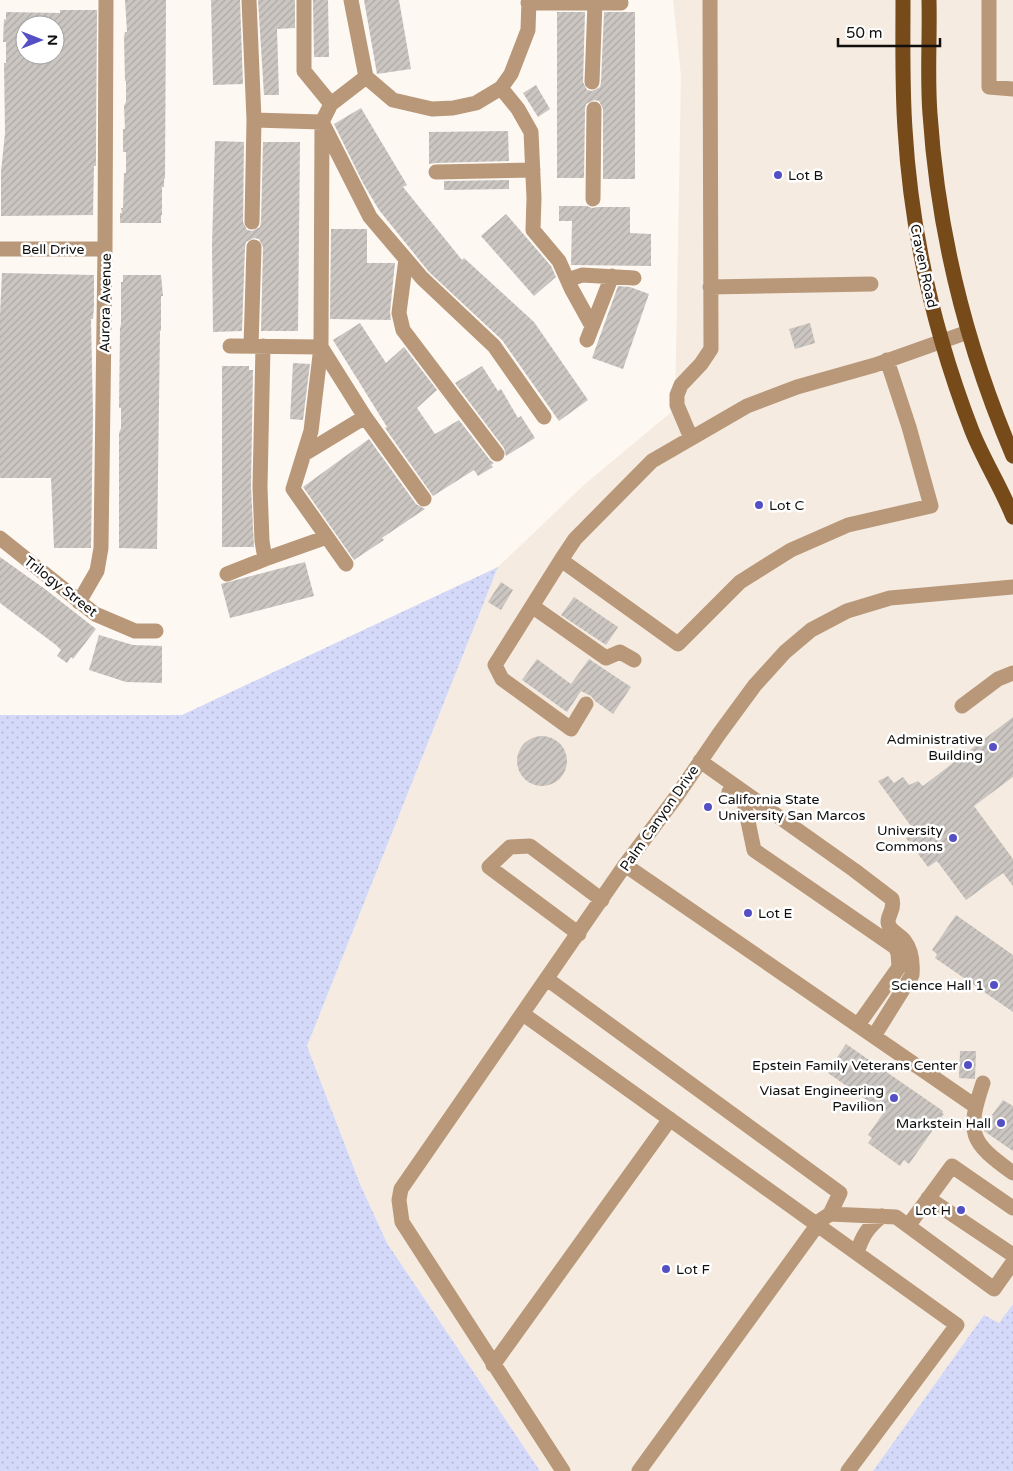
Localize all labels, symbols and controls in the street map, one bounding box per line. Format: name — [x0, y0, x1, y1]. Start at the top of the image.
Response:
north arrow — [15, 15, 65, 65]
scale bar — [838, 15, 940, 47]
text: 50 m — [846, 24, 883, 42]
text: N — [44, 34, 61, 46]
place label: Lot B — [788, 167, 823, 184]
marker: Lot B — [772, 169, 784, 181]
street label: Craven Road — [906, 223, 941, 310]
street label: Bell Drive — [22, 241, 84, 258]
street label: Aurora Avenue — [96, 253, 115, 353]
place label: Lot C — [769, 497, 805, 514]
marker: Lot C — [753, 499, 765, 511]
street label: Trilogy Street — [21, 552, 101, 621]
place label: Administrative Building — [886, 731, 983, 764]
marker: Administrative Building — [987, 741, 999, 753]
street label: Palm Canyon Drive — [616, 762, 702, 875]
place label: California State University San Marcos — [718, 791, 866, 824]
marker: California State University San Marcos — [702, 801, 714, 813]
place label: University Commons — [876, 822, 943, 855]
marker: University Commons — [947, 832, 959, 844]
place label: Lot E — [758, 905, 793, 922]
marker: Lot E — [742, 907, 754, 919]
place label: Science Hall 1 — [891, 977, 984, 994]
marker: Science Hall 1 — [988, 979, 1000, 991]
place label: Epstein Family Veterans Center — [752, 1057, 959, 1074]
marker: Epstein Family Veterans Center — [962, 1059, 974, 1071]
place label: Viasat Engineering Pavilion — [759, 1082, 884, 1115]
marker: Viasat Engineering Pavilion — [888, 1092, 900, 1104]
place label: Markstein Hall — [896, 1115, 991, 1132]
marker: Markstein Hall — [995, 1117, 1007, 1129]
place label: Lot H — [915, 1202, 951, 1219]
marker: Lot H — [955, 1204, 967, 1216]
place label: Lot F — [676, 1261, 711, 1278]
marker: Lot F — [660, 1263, 672, 1275]

